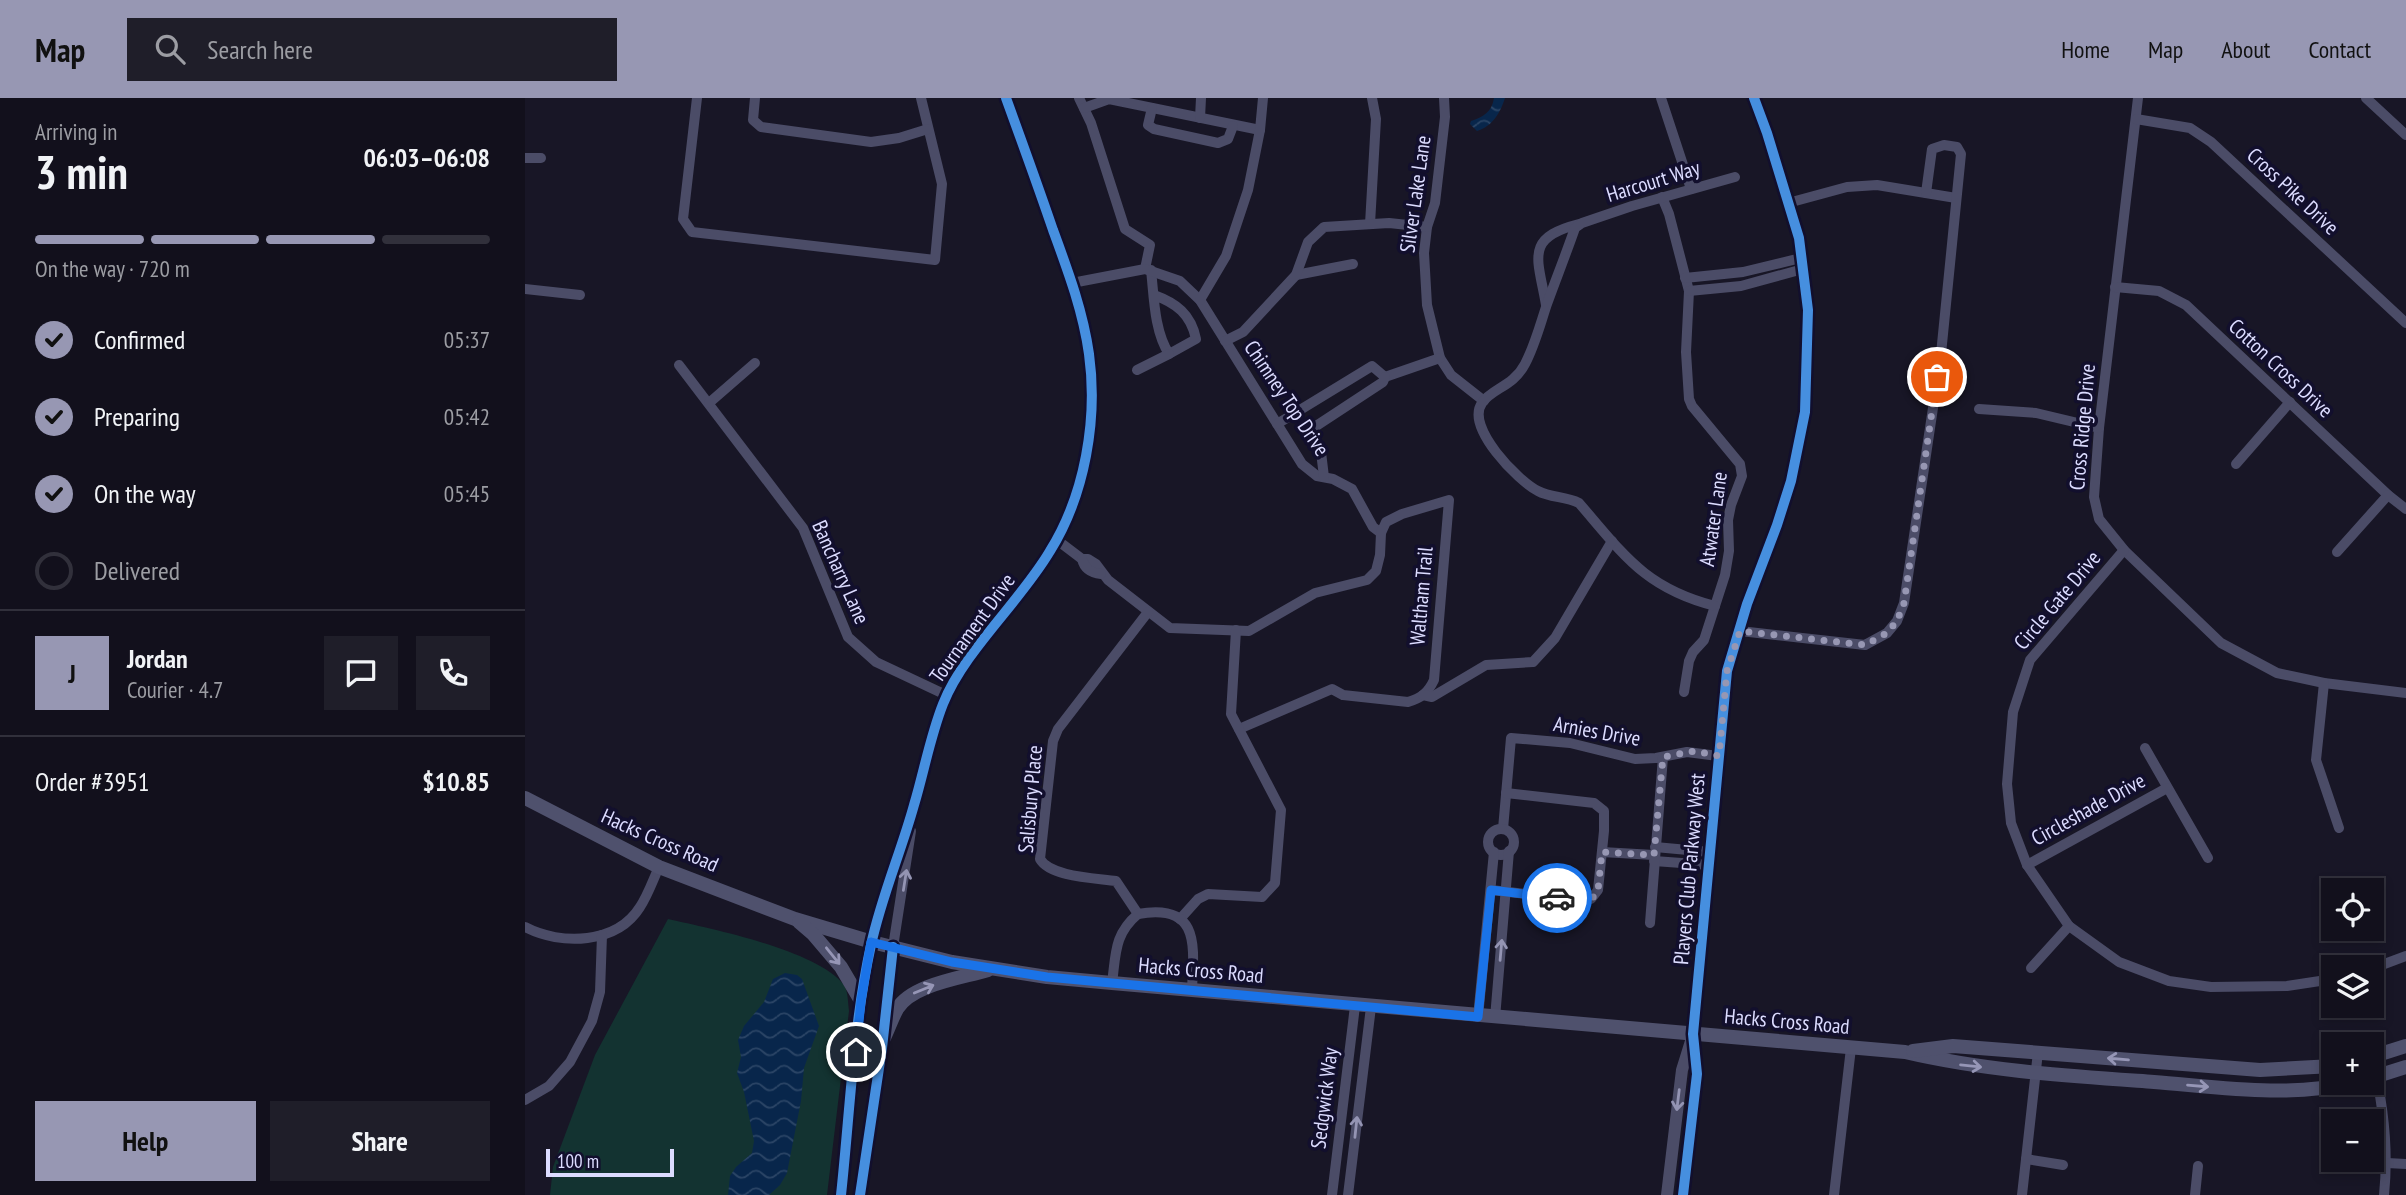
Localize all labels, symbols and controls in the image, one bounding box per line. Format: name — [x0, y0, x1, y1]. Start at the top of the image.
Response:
search box — [127, 18, 617, 81]
text: Map — [35, 28, 85, 71]
icon: search — [151, 30, 189, 68]
text: Search here — [207, 33, 313, 66]
text: Home — [2061, 34, 2110, 65]
text: Map — [2148, 34, 2183, 65]
text: About — [2221, 34, 2270, 65]
text: Contact — [2308, 34, 2371, 65]
text: Arriving in — [35, 117, 117, 146]
street label: Silver Lake Lane — [1393, 134, 1437, 254]
text: 06:03–06:08 — [363, 141, 490, 174]
text: 3 min — [35, 142, 128, 202]
street label: Cross Pike Drive — [2241, 142, 2345, 240]
street label: Harcourt Way — [1603, 154, 1703, 208]
text: On the way · 720 m — [35, 254, 190, 283]
street label: Cotton Cross Drive — [2223, 313, 2339, 423]
icon: check — [35, 321, 73, 359]
text: Confirmed — [94, 323, 185, 356]
text: 05:37 — [444, 325, 490, 354]
street label: Chimney Top Drive — [1238, 335, 1336, 461]
pin — [1907, 347, 1967, 407]
icon: bag — [1918, 358, 1956, 396]
street label: Cross Ridge Drive — [2063, 363, 2101, 491]
icon: check — [35, 398, 73, 436]
text: Preparing — [94, 400, 180, 433]
text: 05:42 — [444, 402, 490, 431]
street label: Atwater Lane — [1693, 470, 1733, 568]
icon: check — [35, 475, 73, 513]
text: On the way — [94, 477, 196, 510]
text: 05:45 — [444, 479, 490, 508]
street label: Bancharry Lane — [806, 516, 876, 628]
street label: Waltham Trail — [1403, 545, 1439, 646]
street label: Circle Gate Drive — [2008, 545, 2106, 655]
text: Delivered — [94, 554, 180, 587]
street label: Tournament Drive — [923, 568, 1021, 688]
button: chat — [324, 636, 398, 710]
button: phone — [416, 636, 490, 710]
text: Jordan — [127, 642, 188, 675]
text: J — [68, 657, 76, 690]
text: Courier · 4.7 — [127, 675, 223, 704]
street label: Arnies Drive — [1551, 710, 1643, 752]
street label: Salisbury Place — [1012, 744, 1048, 854]
text: Order #3951 — [35, 765, 150, 798]
text: $10.85 — [422, 765, 490, 798]
street label: Circleshade Drive — [2026, 767, 2150, 851]
street label: Players Club Parkway West — [1667, 772, 1711, 966]
street label: Hacks Cross Road — [597, 802, 723, 878]
courier — [1522, 863, 1592, 933]
one-way arrow — [898, 869, 911, 892]
map controls — [2321, 878, 2384, 1172]
button: locate — [2321, 878, 2384, 941]
icon: car — [1538, 879, 1576, 917]
one-way arrow — [1495, 939, 1508, 962]
one-way arrow — [825, 947, 840, 965]
street label: Hacks Cross Road — [1137, 951, 1265, 989]
button: layers — [2321, 955, 2384, 1018]
one-way arrow — [913, 982, 935, 995]
street label: Hacks Cross Road — [1723, 1002, 1851, 1040]
pin — [826, 1022, 886, 1082]
button: + — [2321, 1032, 2384, 1095]
icon: home — [837, 1033, 875, 1071]
street label: Sedgwick Way — [1304, 1046, 1344, 1150]
one-way arrow — [2107, 1052, 2130, 1065]
one-way arrow — [1960, 1059, 1982, 1072]
one-way arrow — [2186, 1080, 2209, 1093]
one-way arrow — [1672, 1088, 1685, 1111]
button: Help — [35, 1101, 256, 1181]
button: Share — [270, 1101, 490, 1181]
button: − — [2321, 1109, 2384, 1172]
one-way arrow — [1349, 1116, 1362, 1139]
scale bar — [546, 1146, 674, 1178]
text: 100 m — [557, 1149, 599, 1173]

